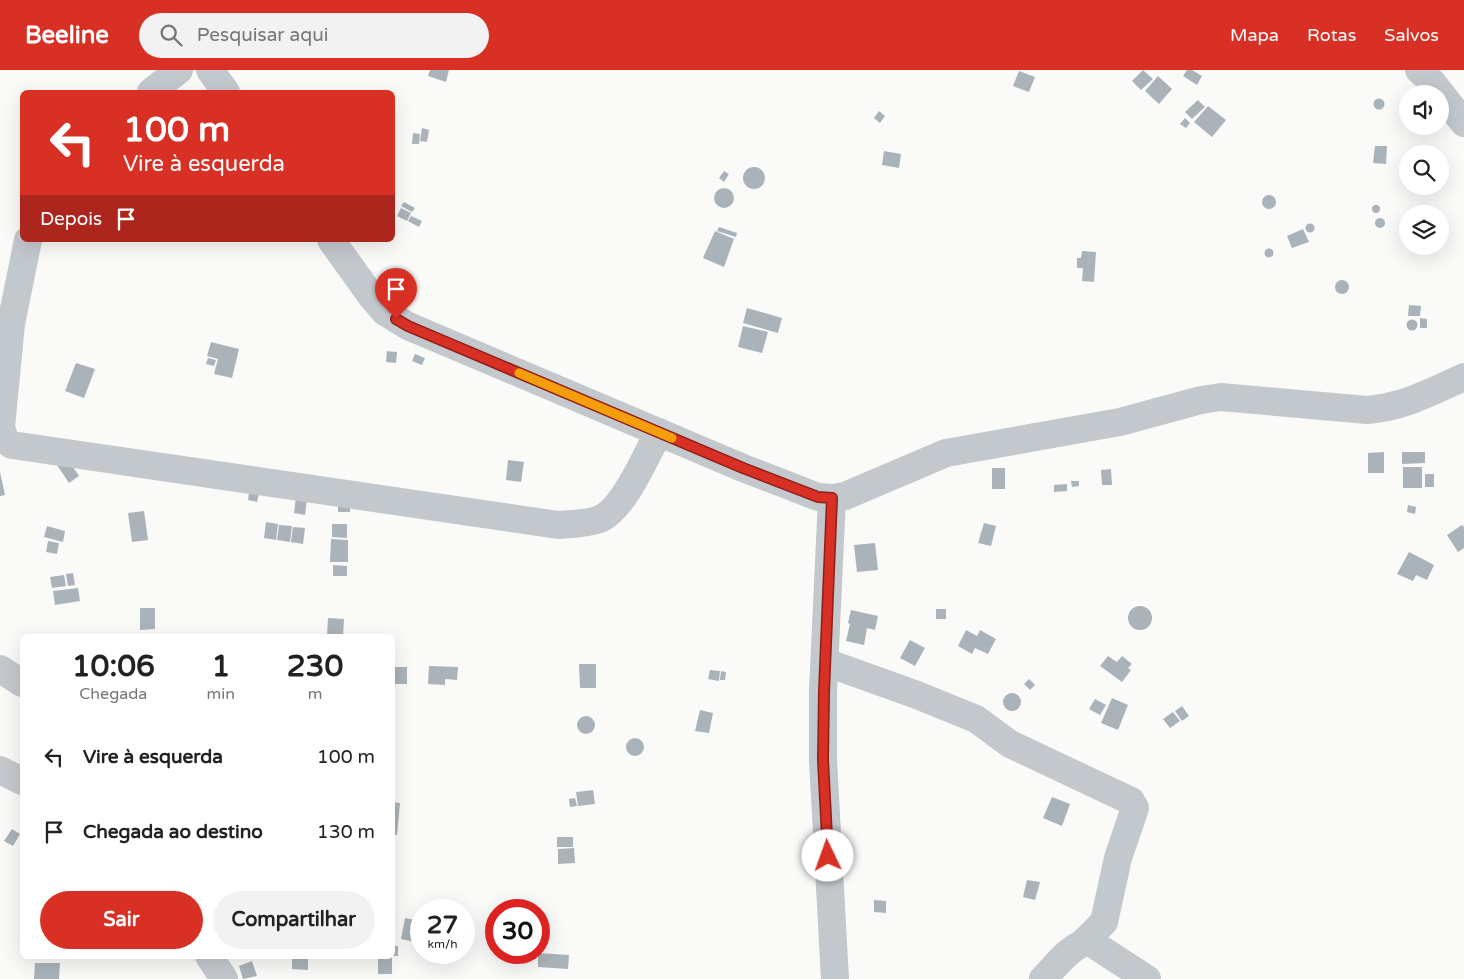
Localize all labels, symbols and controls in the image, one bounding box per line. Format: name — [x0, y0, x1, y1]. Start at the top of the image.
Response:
search box — [139, 13, 489, 58]
text: Beeline — [25, 21, 109, 50]
icon: search — [157, 21, 185, 49]
text: Pesquisar aqui — [197, 24, 329, 46]
text: Mapa — [1230, 24, 1279, 46]
text: Rotas — [1307, 24, 1356, 46]
text: Salvos — [1384, 24, 1439, 46]
map controls — [1399, 85, 1449, 255]
button: sound — [1399, 85, 1449, 135]
text: 100 m — [123, 109, 230, 151]
icon: left — [40, 110, 105, 175]
button: search — [1399, 145, 1449, 195]
text: Vire à esquerda — [123, 151, 285, 177]
icon: arrive — [112, 205, 140, 233]
button: layers — [1399, 205, 1449, 255]
text: Depois — [40, 208, 102, 230]
pin — [375, 268, 417, 319]
icon: arrive — [382, 275, 410, 303]
text: 10:06 — [72, 648, 155, 685]
text: 1 — [211, 648, 230, 685]
text: 230 — [287, 648, 343, 685]
text: Chegada — [79, 684, 147, 704]
text: min — [207, 684, 235, 704]
text: m — [308, 684, 322, 704]
icon: left — [40, 743, 68, 771]
text: Vire à esquerda — [83, 746, 223, 768]
text: 100 m — [317, 746, 375, 768]
icon: arrive — [40, 818, 68, 846]
text: Chegada ao destino — [83, 821, 263, 843]
text: 130 m — [317, 821, 375, 843]
position arrow — [801, 829, 853, 881]
button: Sair — [40, 891, 203, 949]
button: Compartilhar — [213, 891, 375, 949]
speed limit sign: 30 — [485, 899, 550, 964]
text: 27 — [427, 910, 458, 940]
text: km/h — [427, 937, 458, 951]

